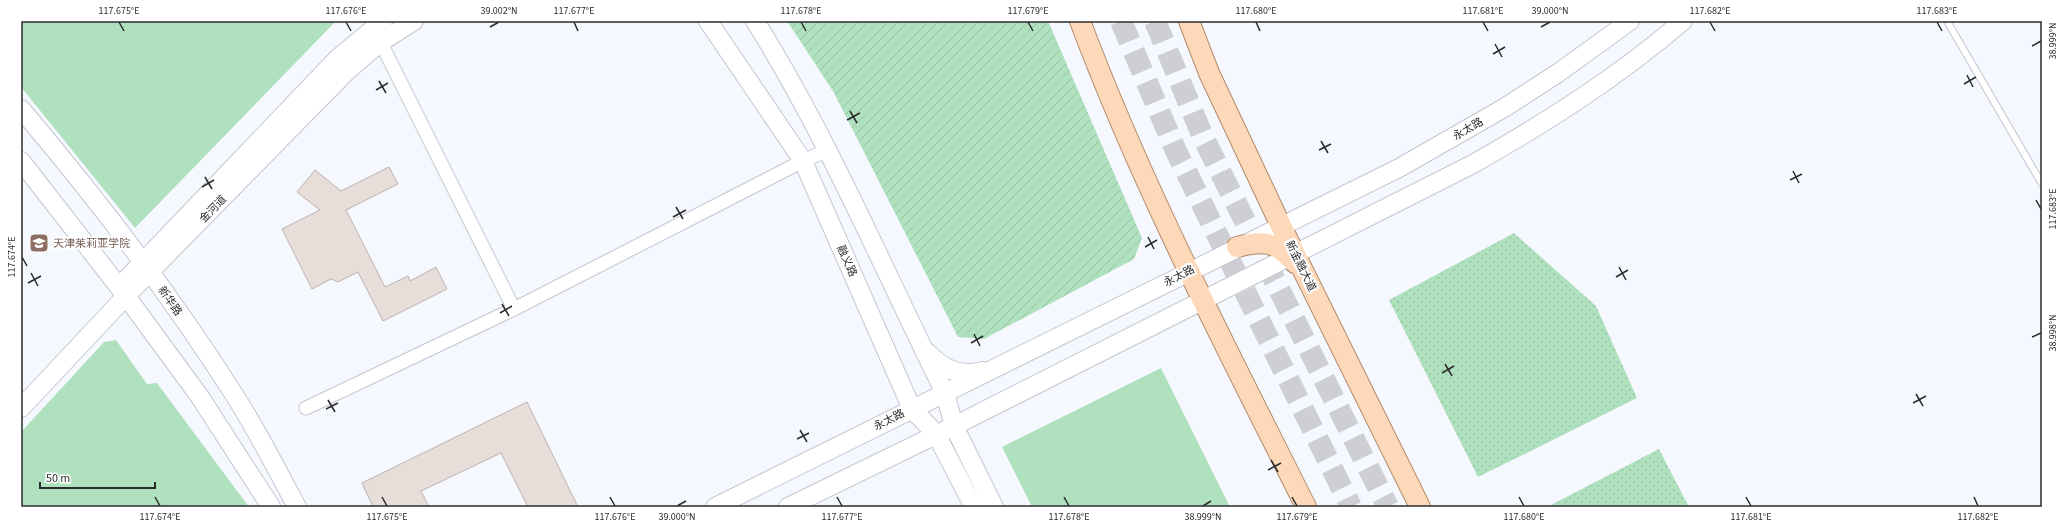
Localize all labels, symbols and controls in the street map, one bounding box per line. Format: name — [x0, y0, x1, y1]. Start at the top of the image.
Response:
text: 117.675°E — [99, 4, 139, 18]
text: 117.676°E — [326, 4, 366, 18]
text: 39.002°N — [480, 4, 518, 18]
text: 117.677°E — [554, 4, 594, 18]
text: 117.678°E — [781, 4, 821, 18]
text: 117.679°E — [1008, 4, 1048, 18]
text: 117.680°E — [1236, 4, 1276, 18]
text: 117.681°E — [1463, 4, 1503, 18]
text: 39.000°N — [1531, 4, 1569, 18]
text: 117.682°E — [1690, 4, 1730, 18]
text: 117.683°E — [1917, 4, 1957, 18]
text: 38.999°N — [2046, 22, 2060, 60]
street label: 永太路 — [1450, 114, 1486, 144]
text: 117.683°E — [2046, 189, 2060, 229]
street label: 金河道 — [196, 192, 230, 226]
school or university icon: 天津茱莉亚学院 — [28, 232, 50, 254]
place label: 天津茱莉亚学院 — [53, 236, 130, 251]
text: 117.674°E — [5, 237, 19, 277]
street label: 新金融大道 — [1282, 238, 1320, 294]
street label: 融义路 — [833, 243, 861, 279]
street label: 永太路 — [1161, 262, 1197, 290]
street label: 新华路 — [154, 283, 186, 319]
text: 38.998°N — [2046, 314, 2060, 352]
street label: 永太路 — [871, 406, 907, 434]
scale bar — [40, 464, 155, 490]
text: 50 m — [46, 470, 70, 487]
text: 117.674°E — [140, 510, 180, 524]
text: 117.675°E — [367, 510, 407, 524]
text: 117.676°E — [595, 510, 635, 524]
text: 39.000°N — [658, 510, 696, 524]
text: 117.677°E — [822, 510, 862, 524]
text: 117.678°E — [1049, 510, 1089, 524]
text: 38.999°N — [1184, 510, 1222, 524]
text: 117.679°E — [1277, 510, 1317, 524]
text: 117.680°E — [1504, 510, 1544, 524]
text: 117.681°E — [1731, 510, 1771, 524]
text: 117.682°E — [1958, 510, 1998, 524]

